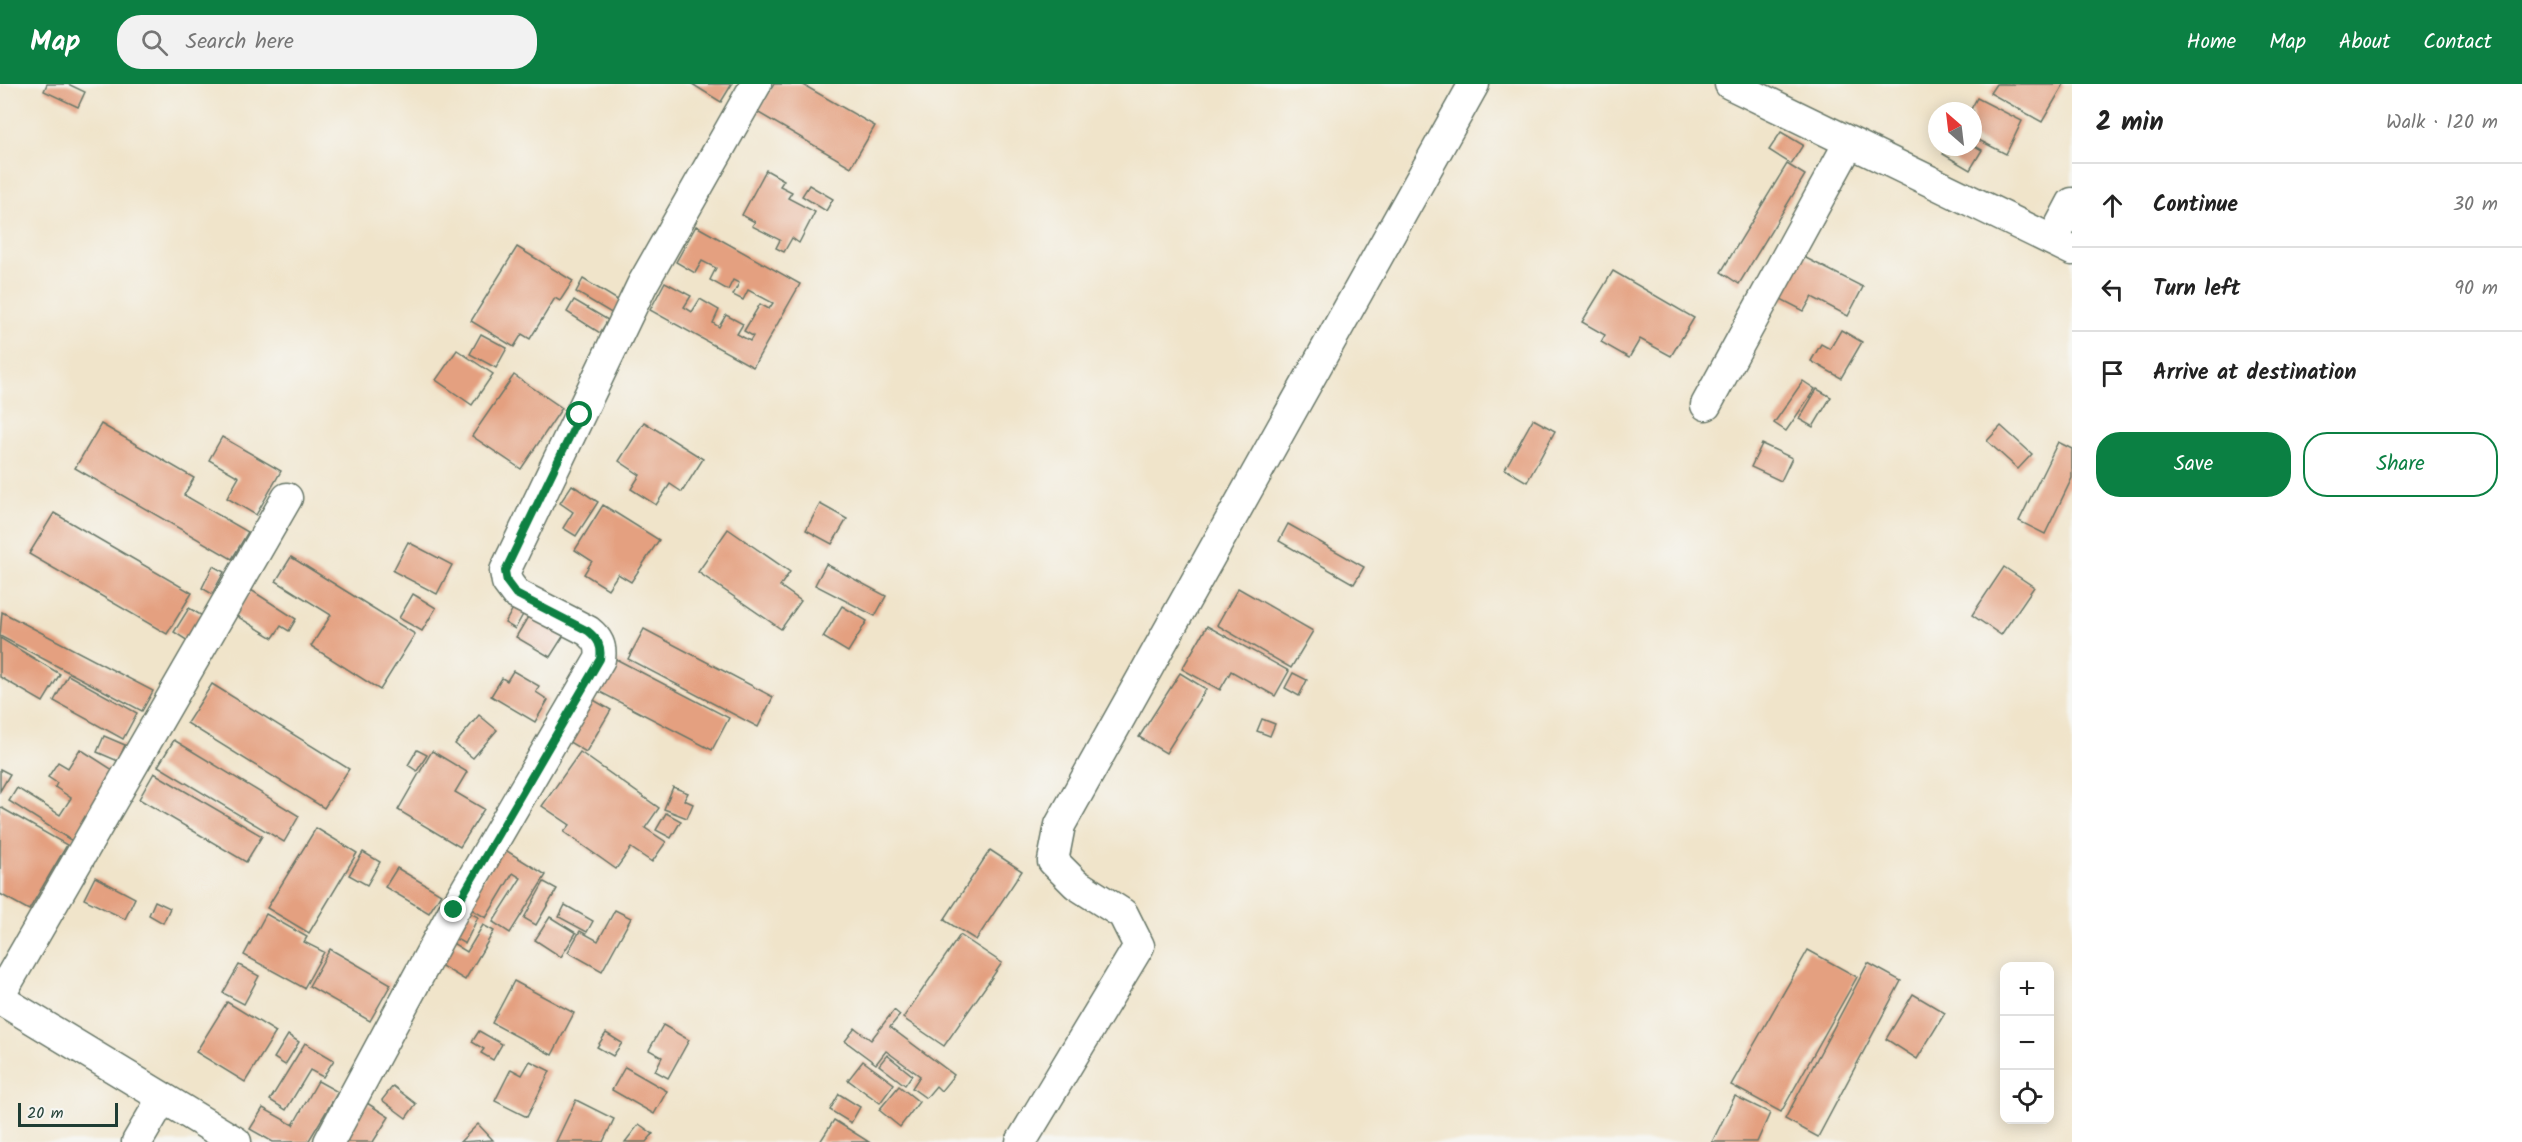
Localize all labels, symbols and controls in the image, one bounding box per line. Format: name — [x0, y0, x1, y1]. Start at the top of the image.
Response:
search box — [117, 15, 537, 69]
text: Map — [30, 20, 81, 65]
text: Search here — [186, 25, 294, 60]
icon: search — [138, 26, 171, 59]
text: Home — [2187, 26, 2236, 59]
text: Map — [2269, 26, 2306, 59]
text: About — [2339, 26, 2390, 59]
text: Contact — [2423, 26, 2492, 59]
north arrow — [1928, 102, 1982, 156]
text: 2 min — [2096, 102, 2164, 144]
text: Walk · 120 m — [2386, 107, 2498, 139]
text: Continue — [2153, 188, 2238, 223]
icon: ahead — [2096, 189, 2129, 222]
text: 30 m — [2453, 189, 2498, 221]
text: Turn left — [2153, 272, 2240, 307]
icon: left — [2096, 273, 2129, 306]
text: 90 m — [2454, 273, 2498, 305]
text: Arrive at destination — [2153, 356, 2356, 391]
icon: arrive — [2096, 357, 2129, 390]
route start — [566, 401, 592, 427]
button: Save — [2096, 432, 2291, 497]
button: Share — [2303, 432, 2498, 497]
route end — [440, 896, 466, 922]
map controls — [2000, 962, 2054, 1124]
button: + — [2000, 962, 2054, 1016]
button: − — [2000, 1016, 2054, 1070]
button: locate — [2000, 1070, 2054, 1124]
scale bar — [18, 1100, 118, 1128]
text: 20 m — [27, 1101, 63, 1126]

